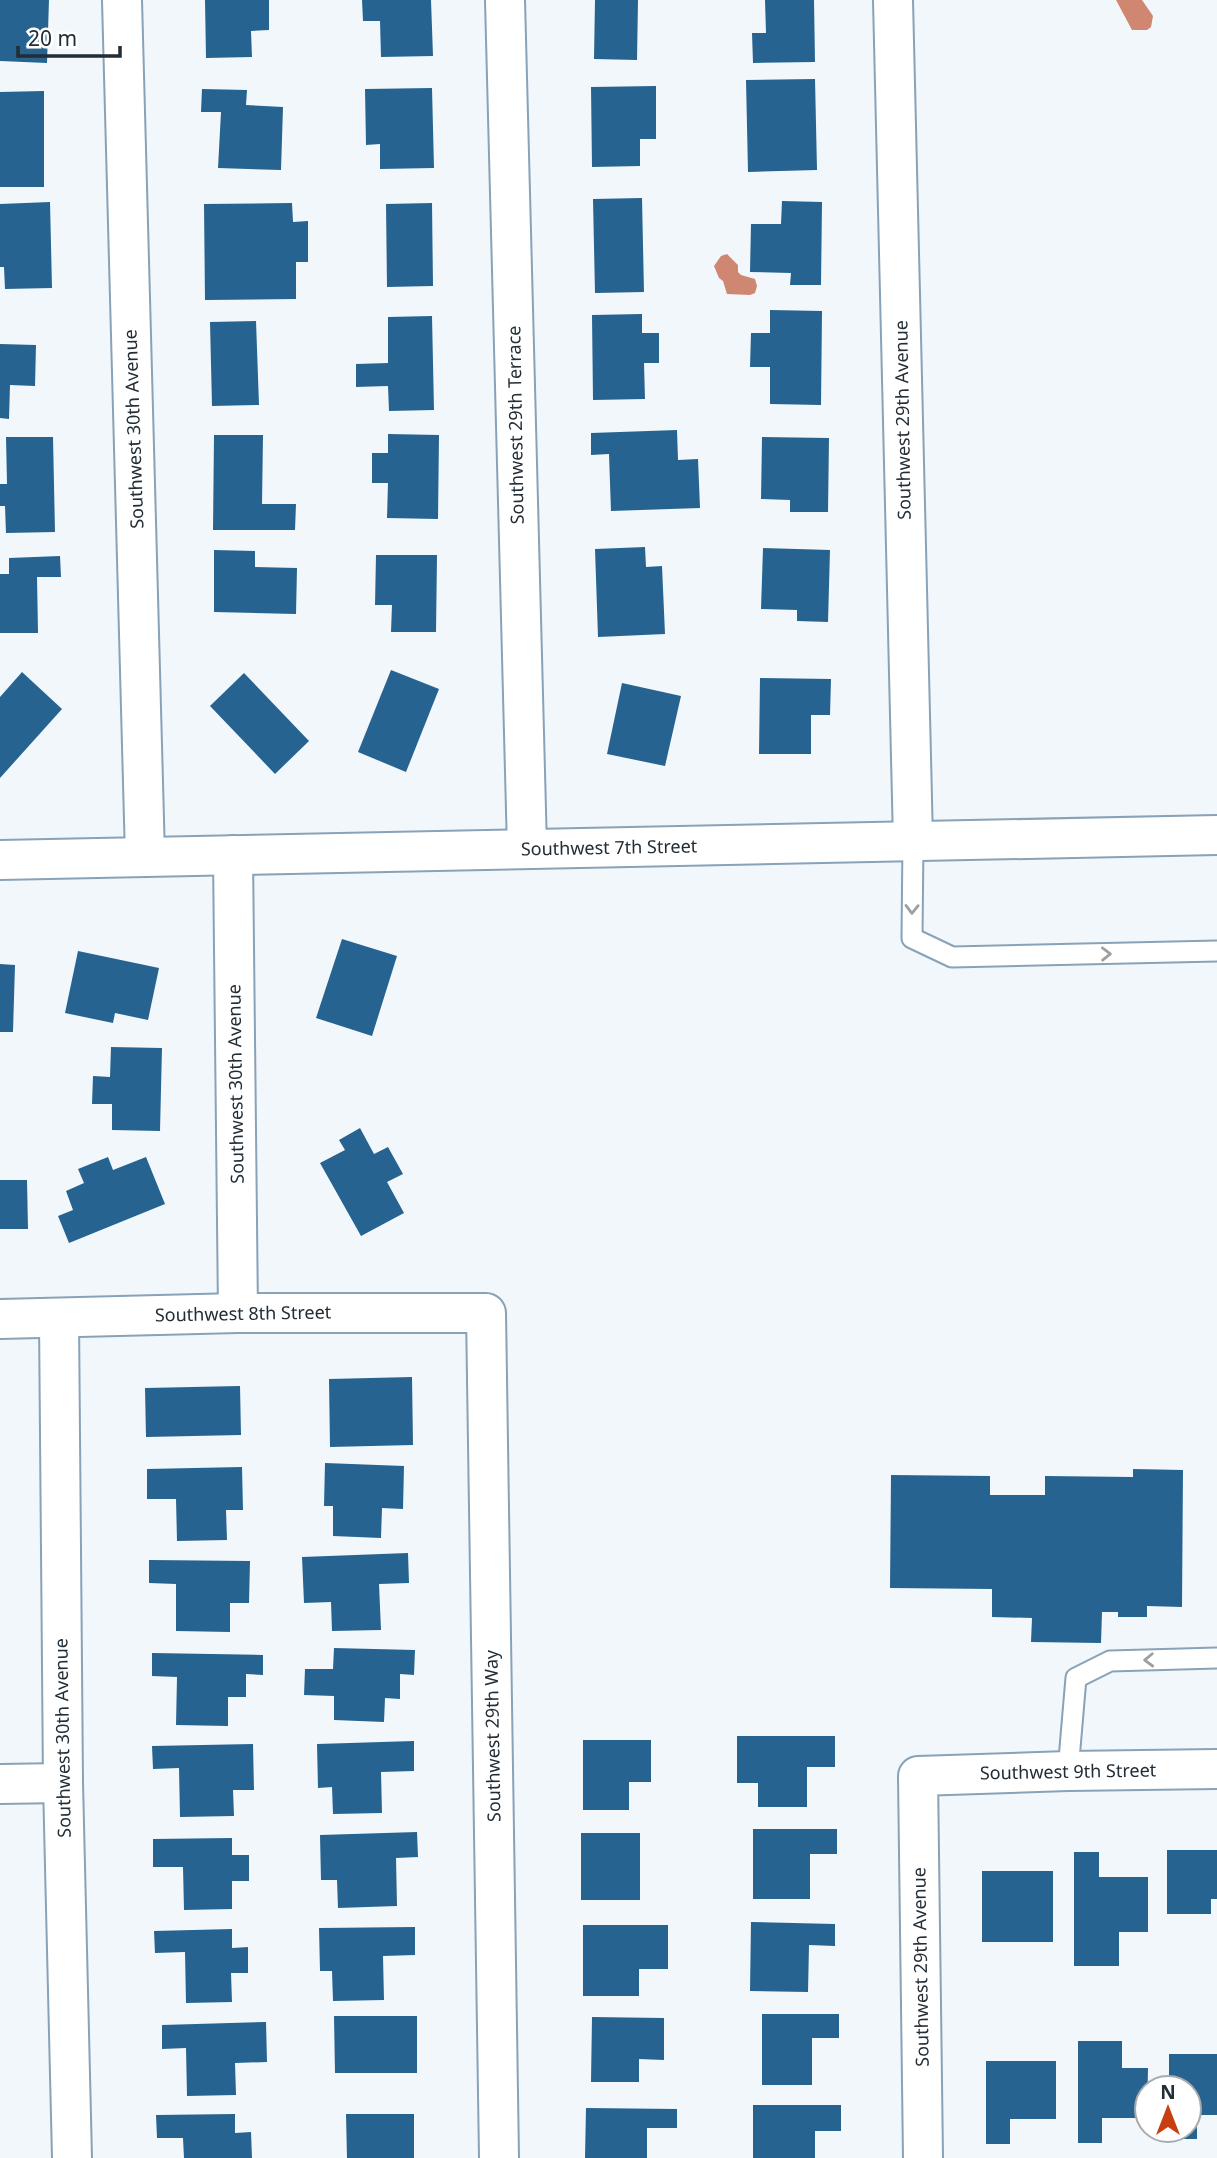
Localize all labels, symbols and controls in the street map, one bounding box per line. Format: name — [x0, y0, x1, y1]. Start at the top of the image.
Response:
scale bar — [18, 14, 119, 58]
text: 20 m — [28, 24, 77, 52]
street label: Southwest 29th Avenue — [888, 320, 916, 520]
street label: Southwest 29th Terrace — [501, 325, 529, 525]
street label: Southwest 30th Avenue — [118, 329, 148, 529]
street label: Southwest 7th Street — [521, 833, 698, 861]
one-way arrow — [905, 904, 920, 915]
one-way arrow — [1101, 946, 1112, 961]
street label: Southwest 30th Avenue — [221, 984, 249, 1184]
street label: Southwest 8th Street — [155, 1299, 332, 1327]
street label: Southwest 30th Avenue — [48, 1638, 76, 1838]
street label: Southwest 29th Way — [478, 1649, 506, 1822]
one-way arrow — [1143, 1652, 1154, 1668]
street label: Southwest 9th Street — [980, 1757, 1157, 1785]
street label: Southwest 29th Avenue — [906, 1867, 934, 2067]
north arrow — [1133, 2074, 1203, 2144]
text: N — [1160, 2079, 1176, 2105]

